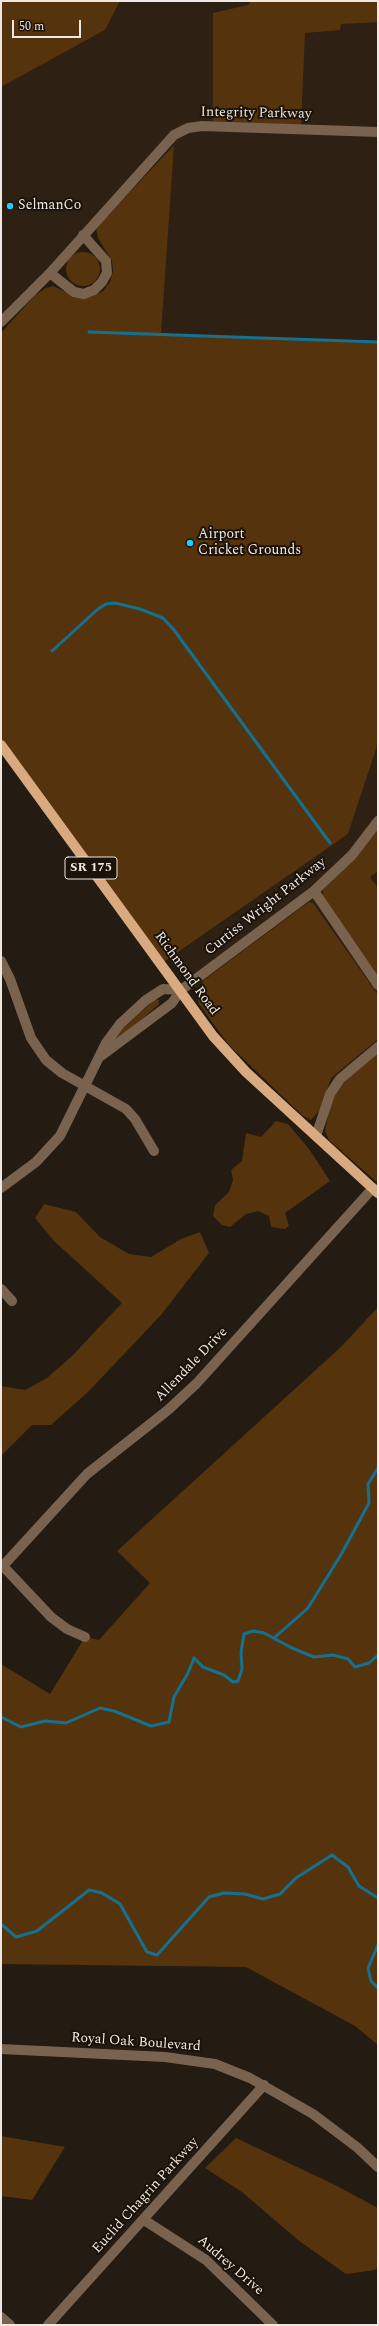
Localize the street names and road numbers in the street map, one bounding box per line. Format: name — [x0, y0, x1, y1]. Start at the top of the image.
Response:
street label: Integrity Parkway — [200, 105, 312, 123]
street label: Curtiss Wright Parkway — [202, 855, 330, 959]
road number: SR 175 — [65, 857, 117, 879]
street label: Richmond Road — [150, 929, 222, 1019]
street label: Allendale Drive — [152, 1324, 232, 1406]
street label: Royal Oak Boulevard — [71, 2030, 201, 2056]
street label: Euclid Chagrin Parkway — [89, 2134, 203, 2258]
street label: Audrey Drive — [193, 2233, 267, 2299]

